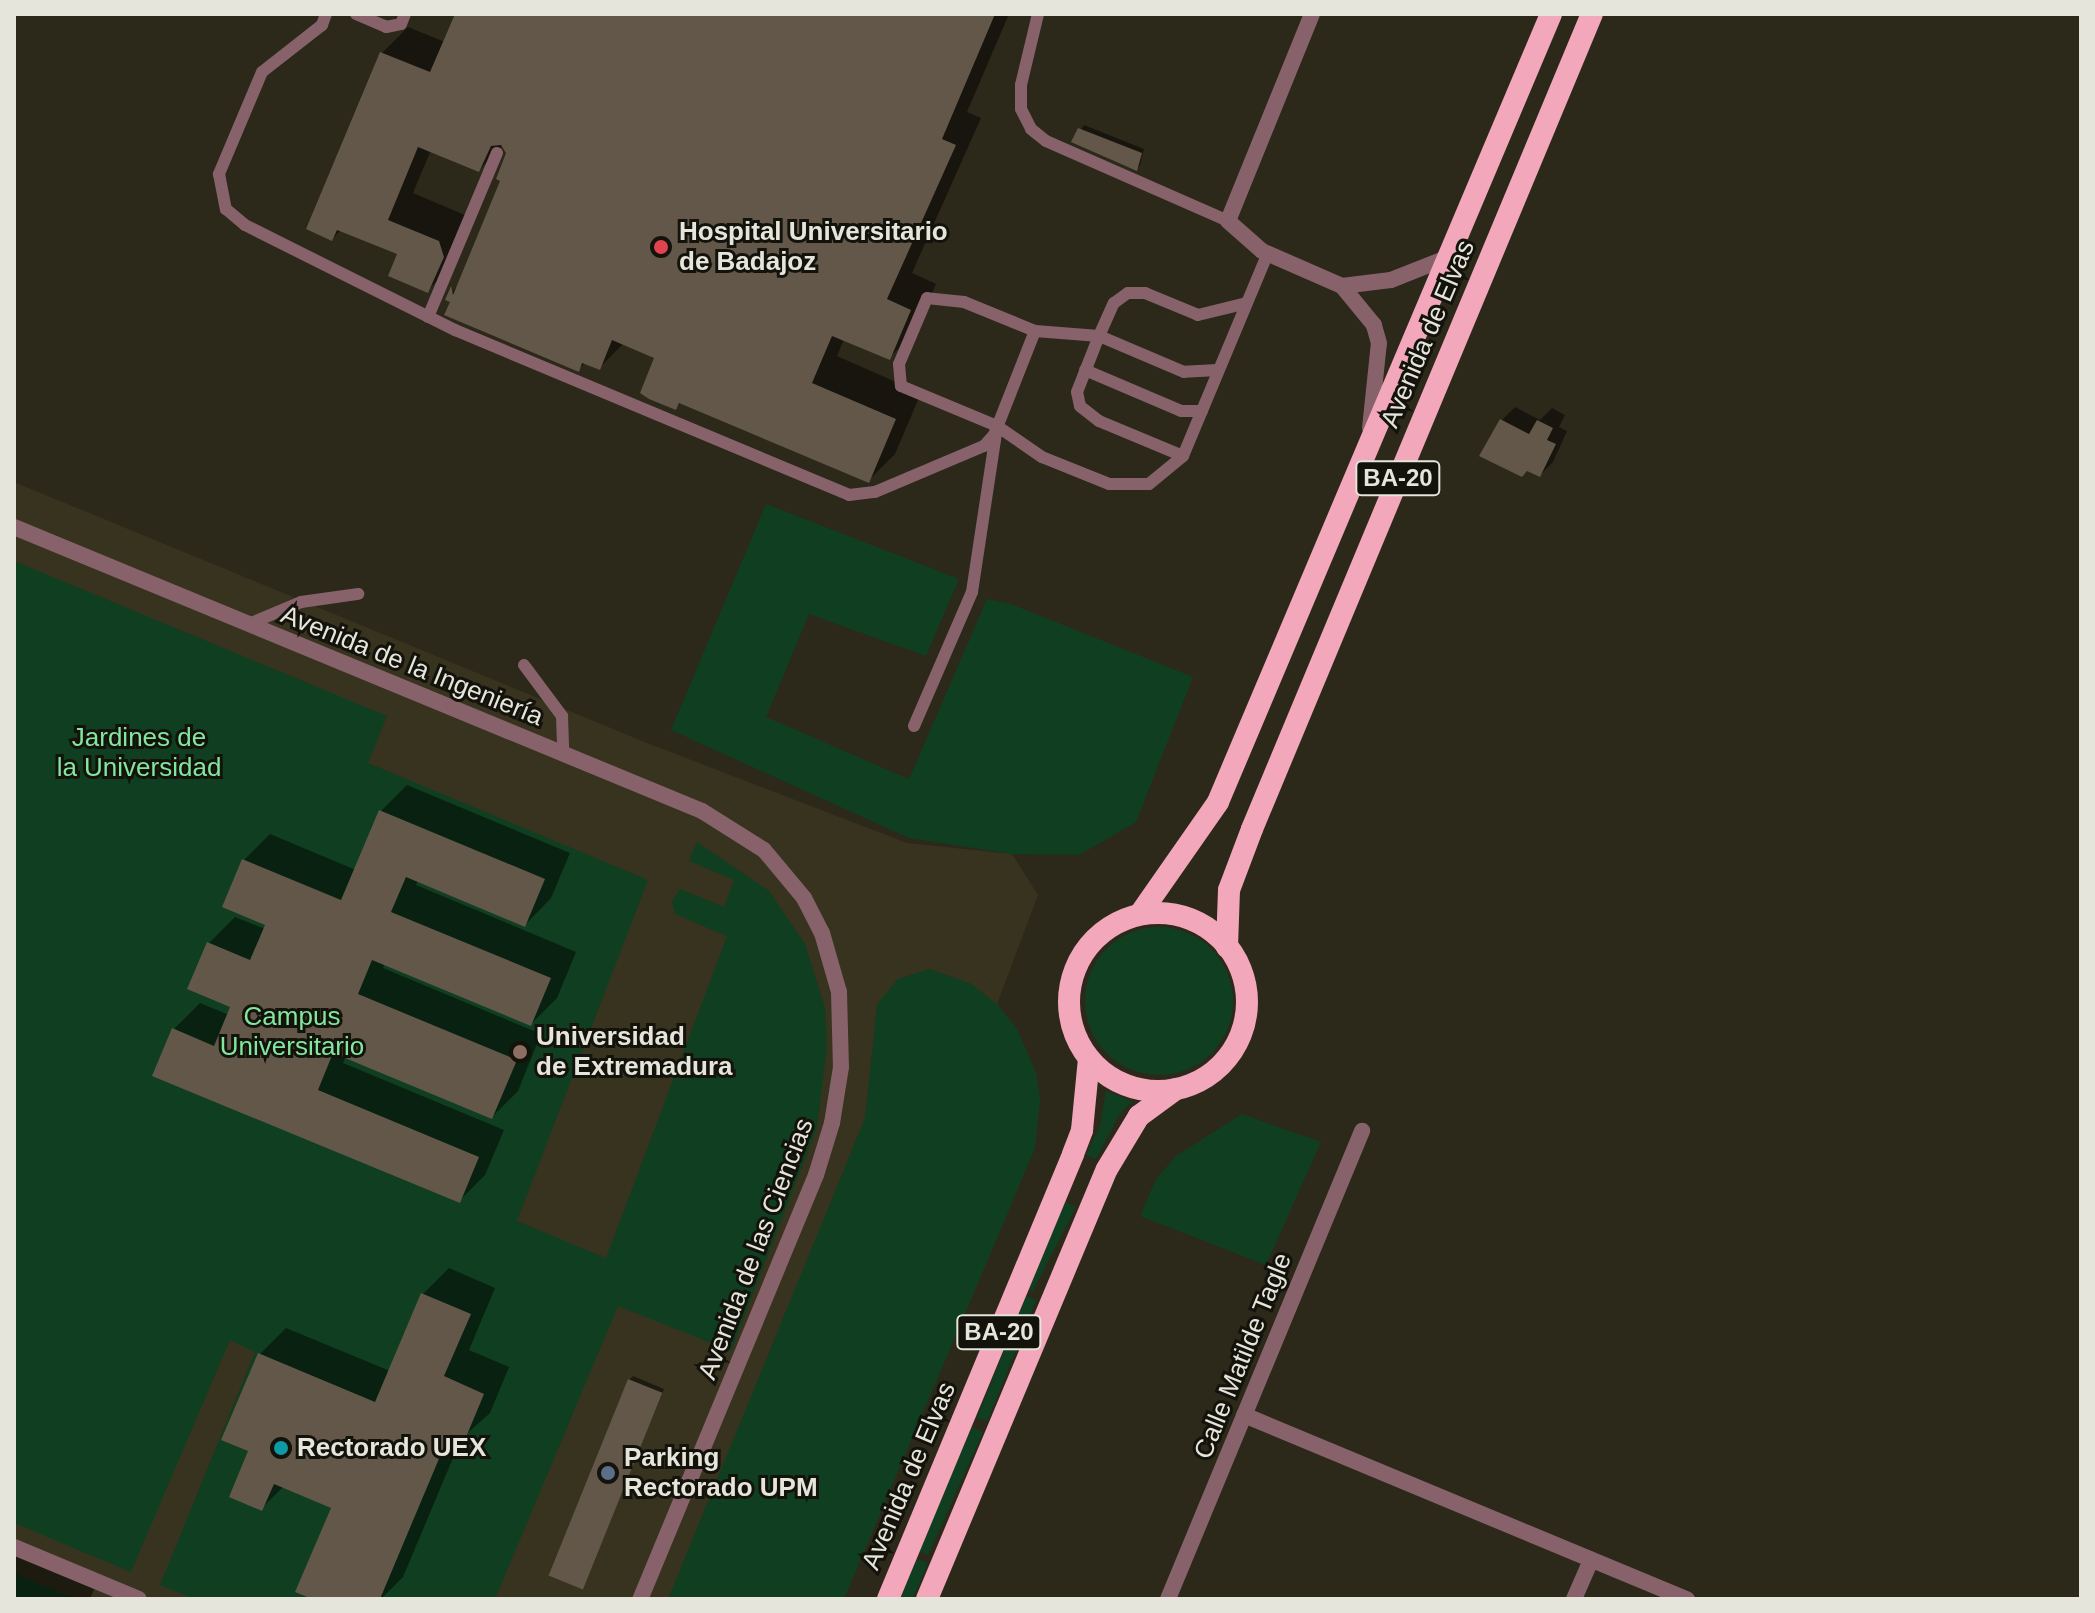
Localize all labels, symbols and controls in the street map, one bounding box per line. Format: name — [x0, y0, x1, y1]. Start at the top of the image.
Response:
place label: Hospital Universitario de Badajoz — [679, 216, 948, 278]
marker: Hospital Universitario de Badajoz — [650, 236, 672, 258]
street label: Avenida de Elvas — [1374, 236, 1482, 432]
road number: BA-20 — [1354, 458, 1442, 498]
street label: Avenida de la Ingeniería — [276, 599, 548, 733]
park label: Jardines de la Universidad — [57, 722, 221, 784]
park label: Campus Universitario — [220, 1001, 364, 1062]
place label: Universidad de Extremadura — [536, 1021, 733, 1082]
marker: Universidad de Extremadura — [511, 1043, 529, 1061]
street label: Avenida de las Ciencias — [692, 1114, 820, 1384]
street label: Calle Matilde Tagle — [1187, 1248, 1299, 1464]
road number: BA-20 — [955, 1312, 1043, 1352]
street label: Avenida de Elvas — [855, 1378, 963, 1574]
place label: Rectorado UEX — [297, 1432, 486, 1464]
marker: Rectorado UEX — [272, 1439, 290, 1457]
place label: Parking Rectorado UPM — [624, 1442, 818, 1504]
marker: Parking Rectorado UPM — [599, 1464, 617, 1482]

